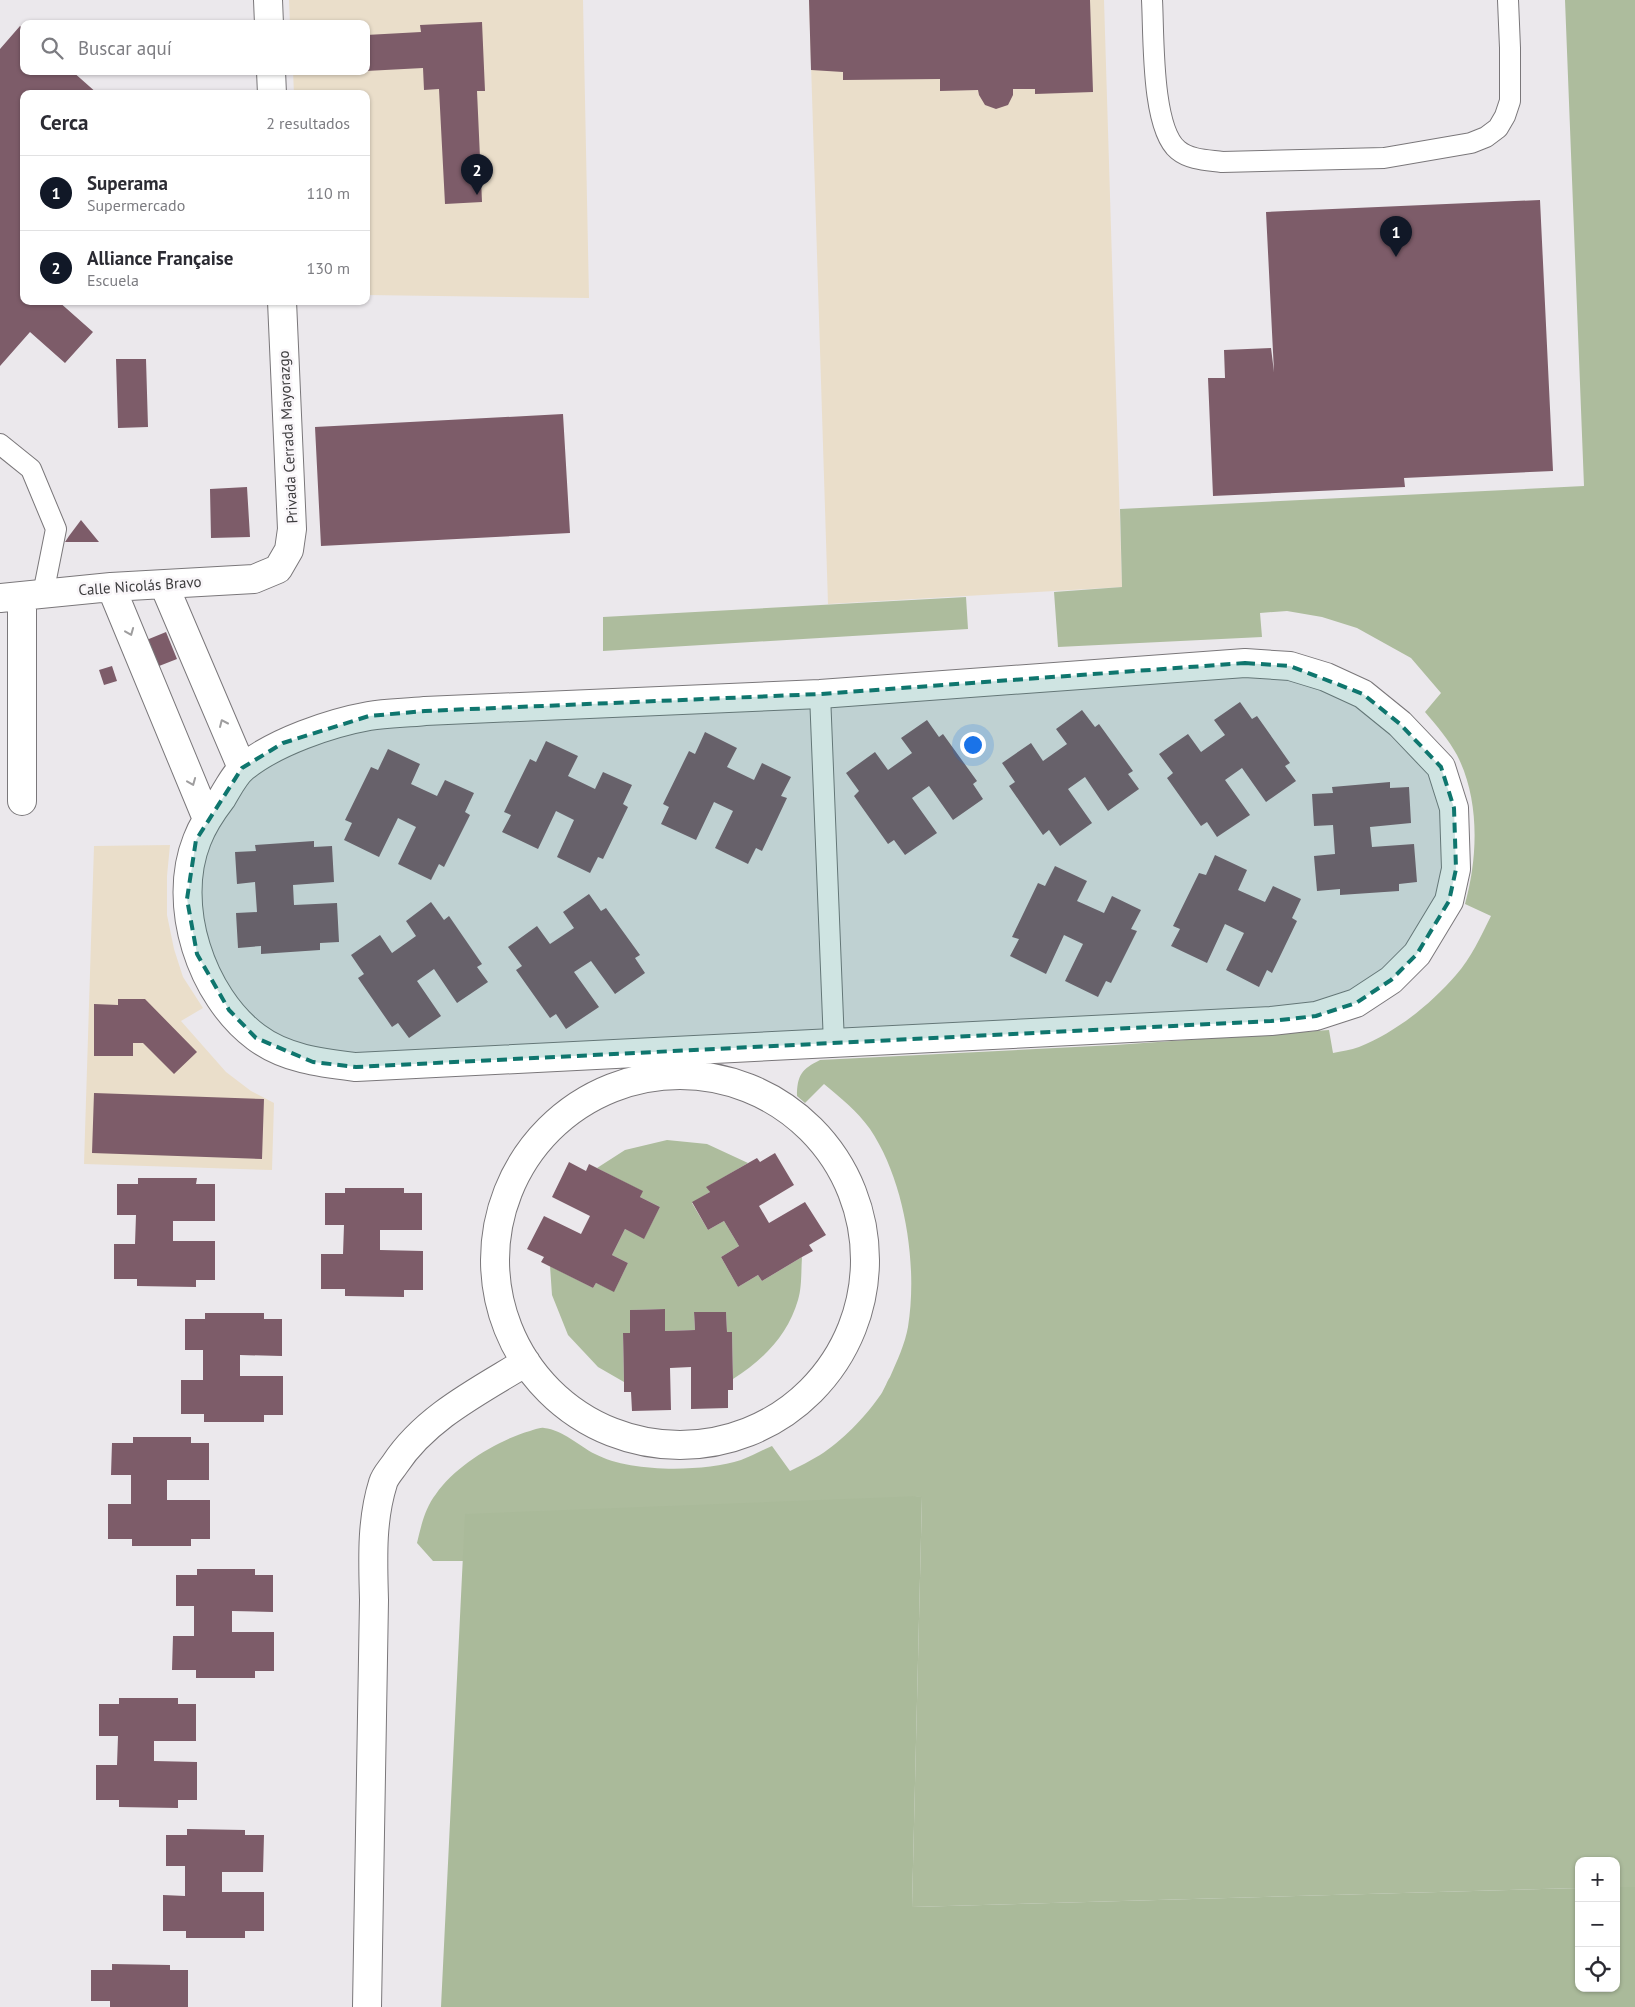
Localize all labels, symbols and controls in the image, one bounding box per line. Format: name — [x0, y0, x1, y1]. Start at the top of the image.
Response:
search box — [20, 20, 370, 75]
icon: search — [38, 34, 66, 62]
text: Buscar aquí — [78, 36, 172, 60]
text: Cerca — [40, 109, 89, 136]
text: 2 resultados — [266, 113, 350, 133]
pin: 2 — [461, 154, 493, 195]
text: Superama — [87, 171, 168, 195]
text: 1 — [51, 183, 61, 203]
text: 110 m — [307, 183, 350, 203]
text: Supermercado — [87, 195, 185, 215]
pin: 1 — [1380, 216, 1412, 257]
text: Alliance Française — [87, 246, 233, 270]
text: 2 — [51, 258, 61, 278]
text: 130 m — [307, 258, 350, 278]
text: Escuela — [87, 270, 139, 290]
street label: Privada Cerrada Mayorazgo — [273, 350, 302, 524]
street label: Calle Nicolás Bravo — [78, 572, 202, 599]
one-way arrow — [124, 627, 134, 636]
one-way arrow — [218, 719, 229, 728]
your location — [960, 732, 986, 758]
one-way arrow — [186, 778, 196, 786]
map controls — [1575, 1857, 1620, 1992]
button: + — [1575, 1857, 1620, 1902]
button: − — [1575, 1902, 1620, 1947]
button: locate — [1575, 1947, 1620, 1992]

